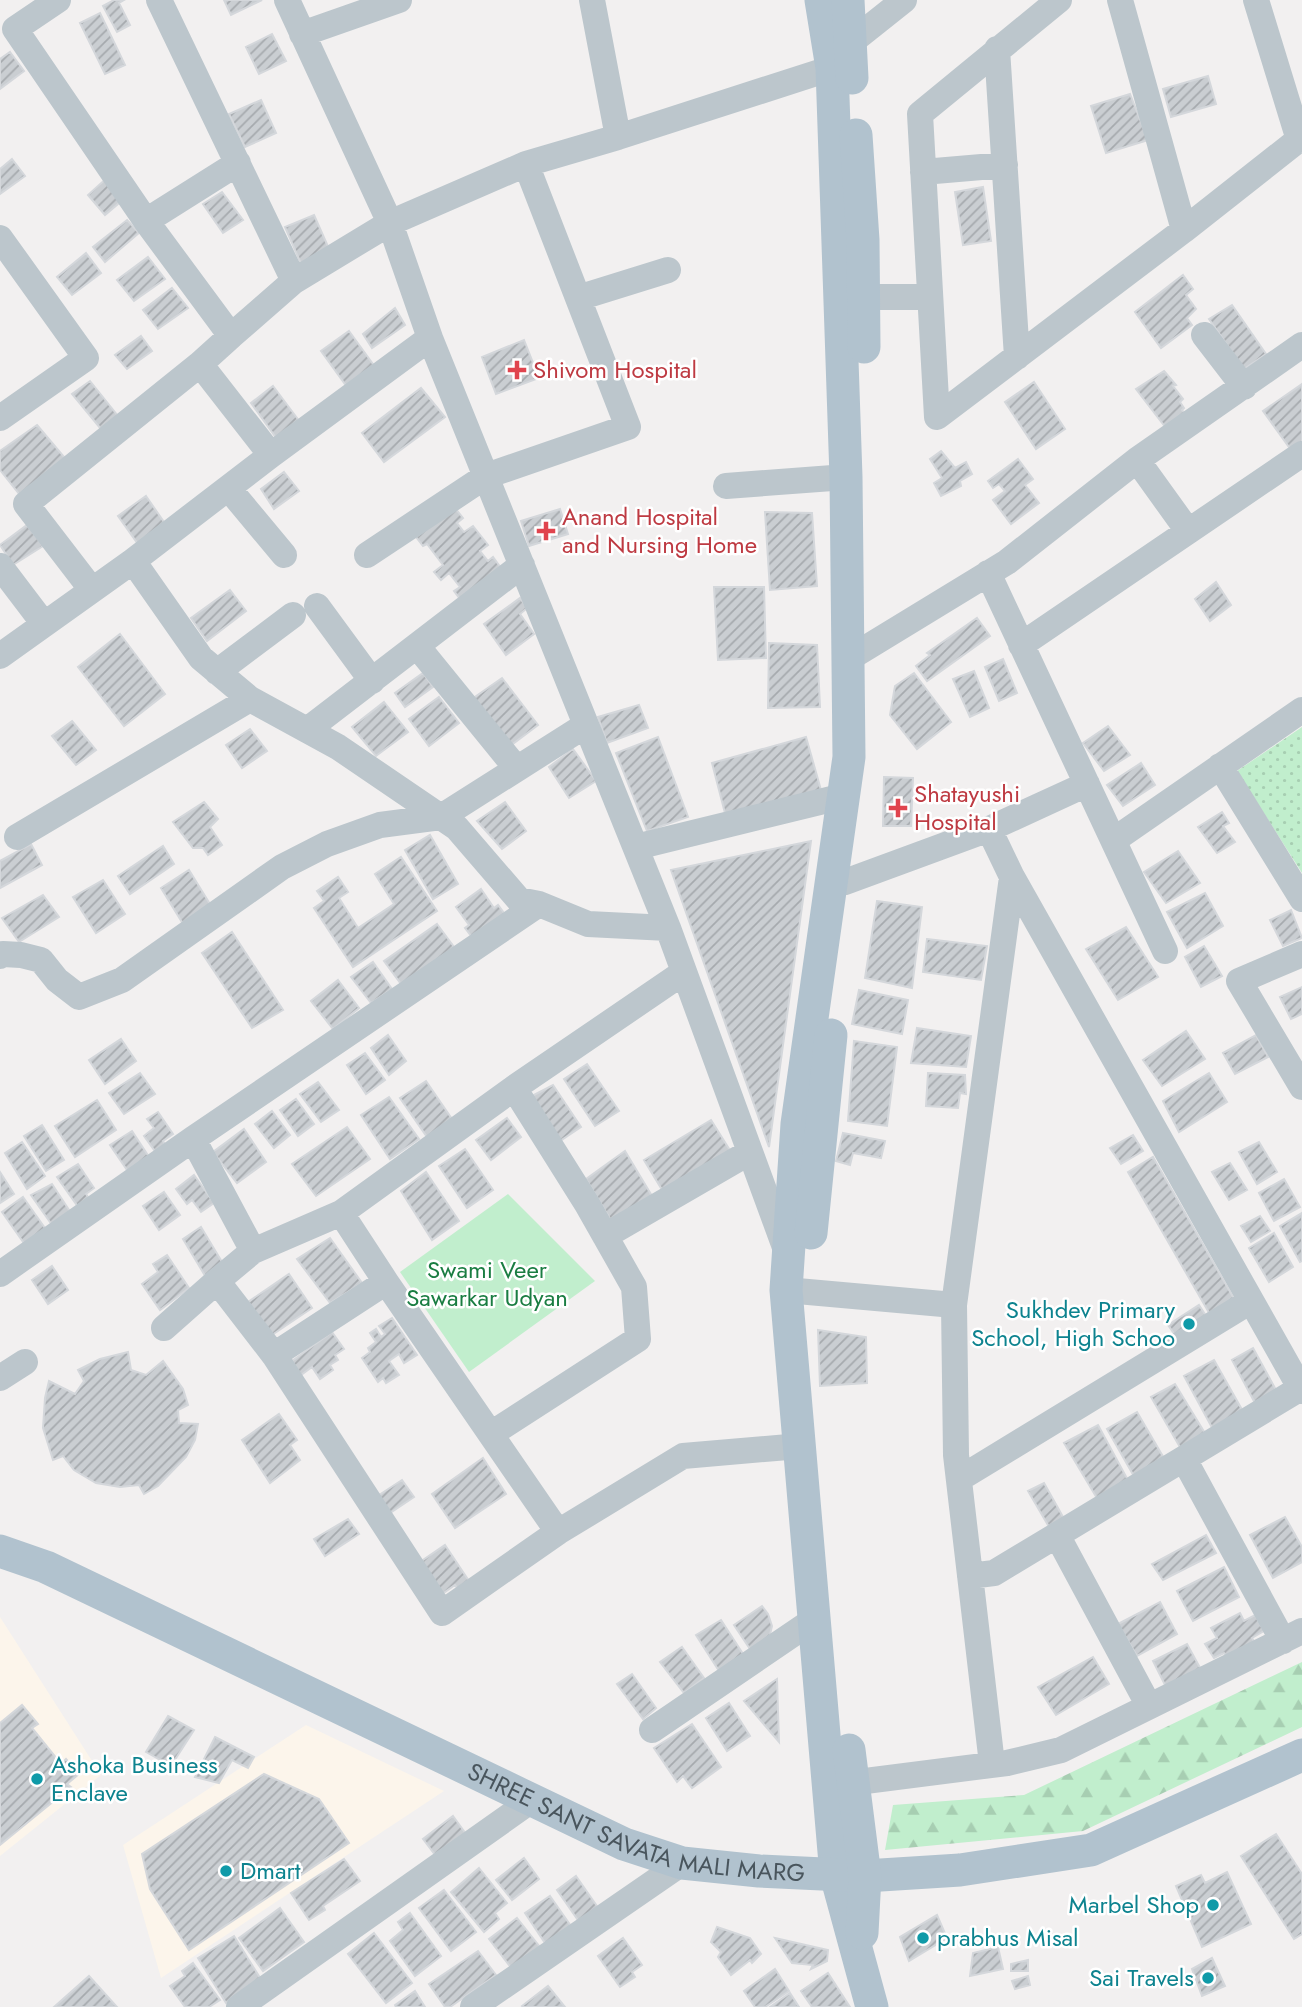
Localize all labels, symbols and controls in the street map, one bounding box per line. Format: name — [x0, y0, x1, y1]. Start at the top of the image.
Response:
place label: Shivom Hospital — [533, 352, 697, 387]
marker: Shivom Hospital — [507, 360, 527, 380]
place label: Anand Hospital and Nursing Home — [562, 499, 757, 562]
marker: Anand Hospital and Nursing Home — [536, 521, 556, 541]
place label: Shatayushi Hospital — [914, 776, 1020, 839]
marker: Shatayushi Hospital — [888, 798, 908, 818]
park label: Swami Veer Sawarkar Udyan — [406, 1252, 568, 1315]
place label: Sukhdev Primary School, High Schoo — [971, 1292, 1175, 1355]
marker: Sukhdev Primary School, High Schoo — [1181, 1316, 1197, 1332]
place label: Ashoka Business Enclave — [51, 1747, 218, 1810]
street label: SHREE SANT SAVATA MALI MARG — [462, 1754, 806, 1890]
marker: Ashoka Business Enclave — [29, 1771, 45, 1787]
place label: Dmart — [240, 1853, 301, 1888]
marker: Dmart — [218, 1863, 234, 1879]
place label: Marbel Shop — [1068, 1887, 1199, 1922]
marker: Marbel Shop — [1205, 1897, 1221, 1913]
place label: prabhus Misal — [937, 1920, 1079, 1955]
marker: prabhus Misal — [915, 1930, 931, 1946]
place label: Sai Travels — [1089, 1960, 1194, 1995]
marker: Sai Travels — [1200, 1970, 1216, 1986]

